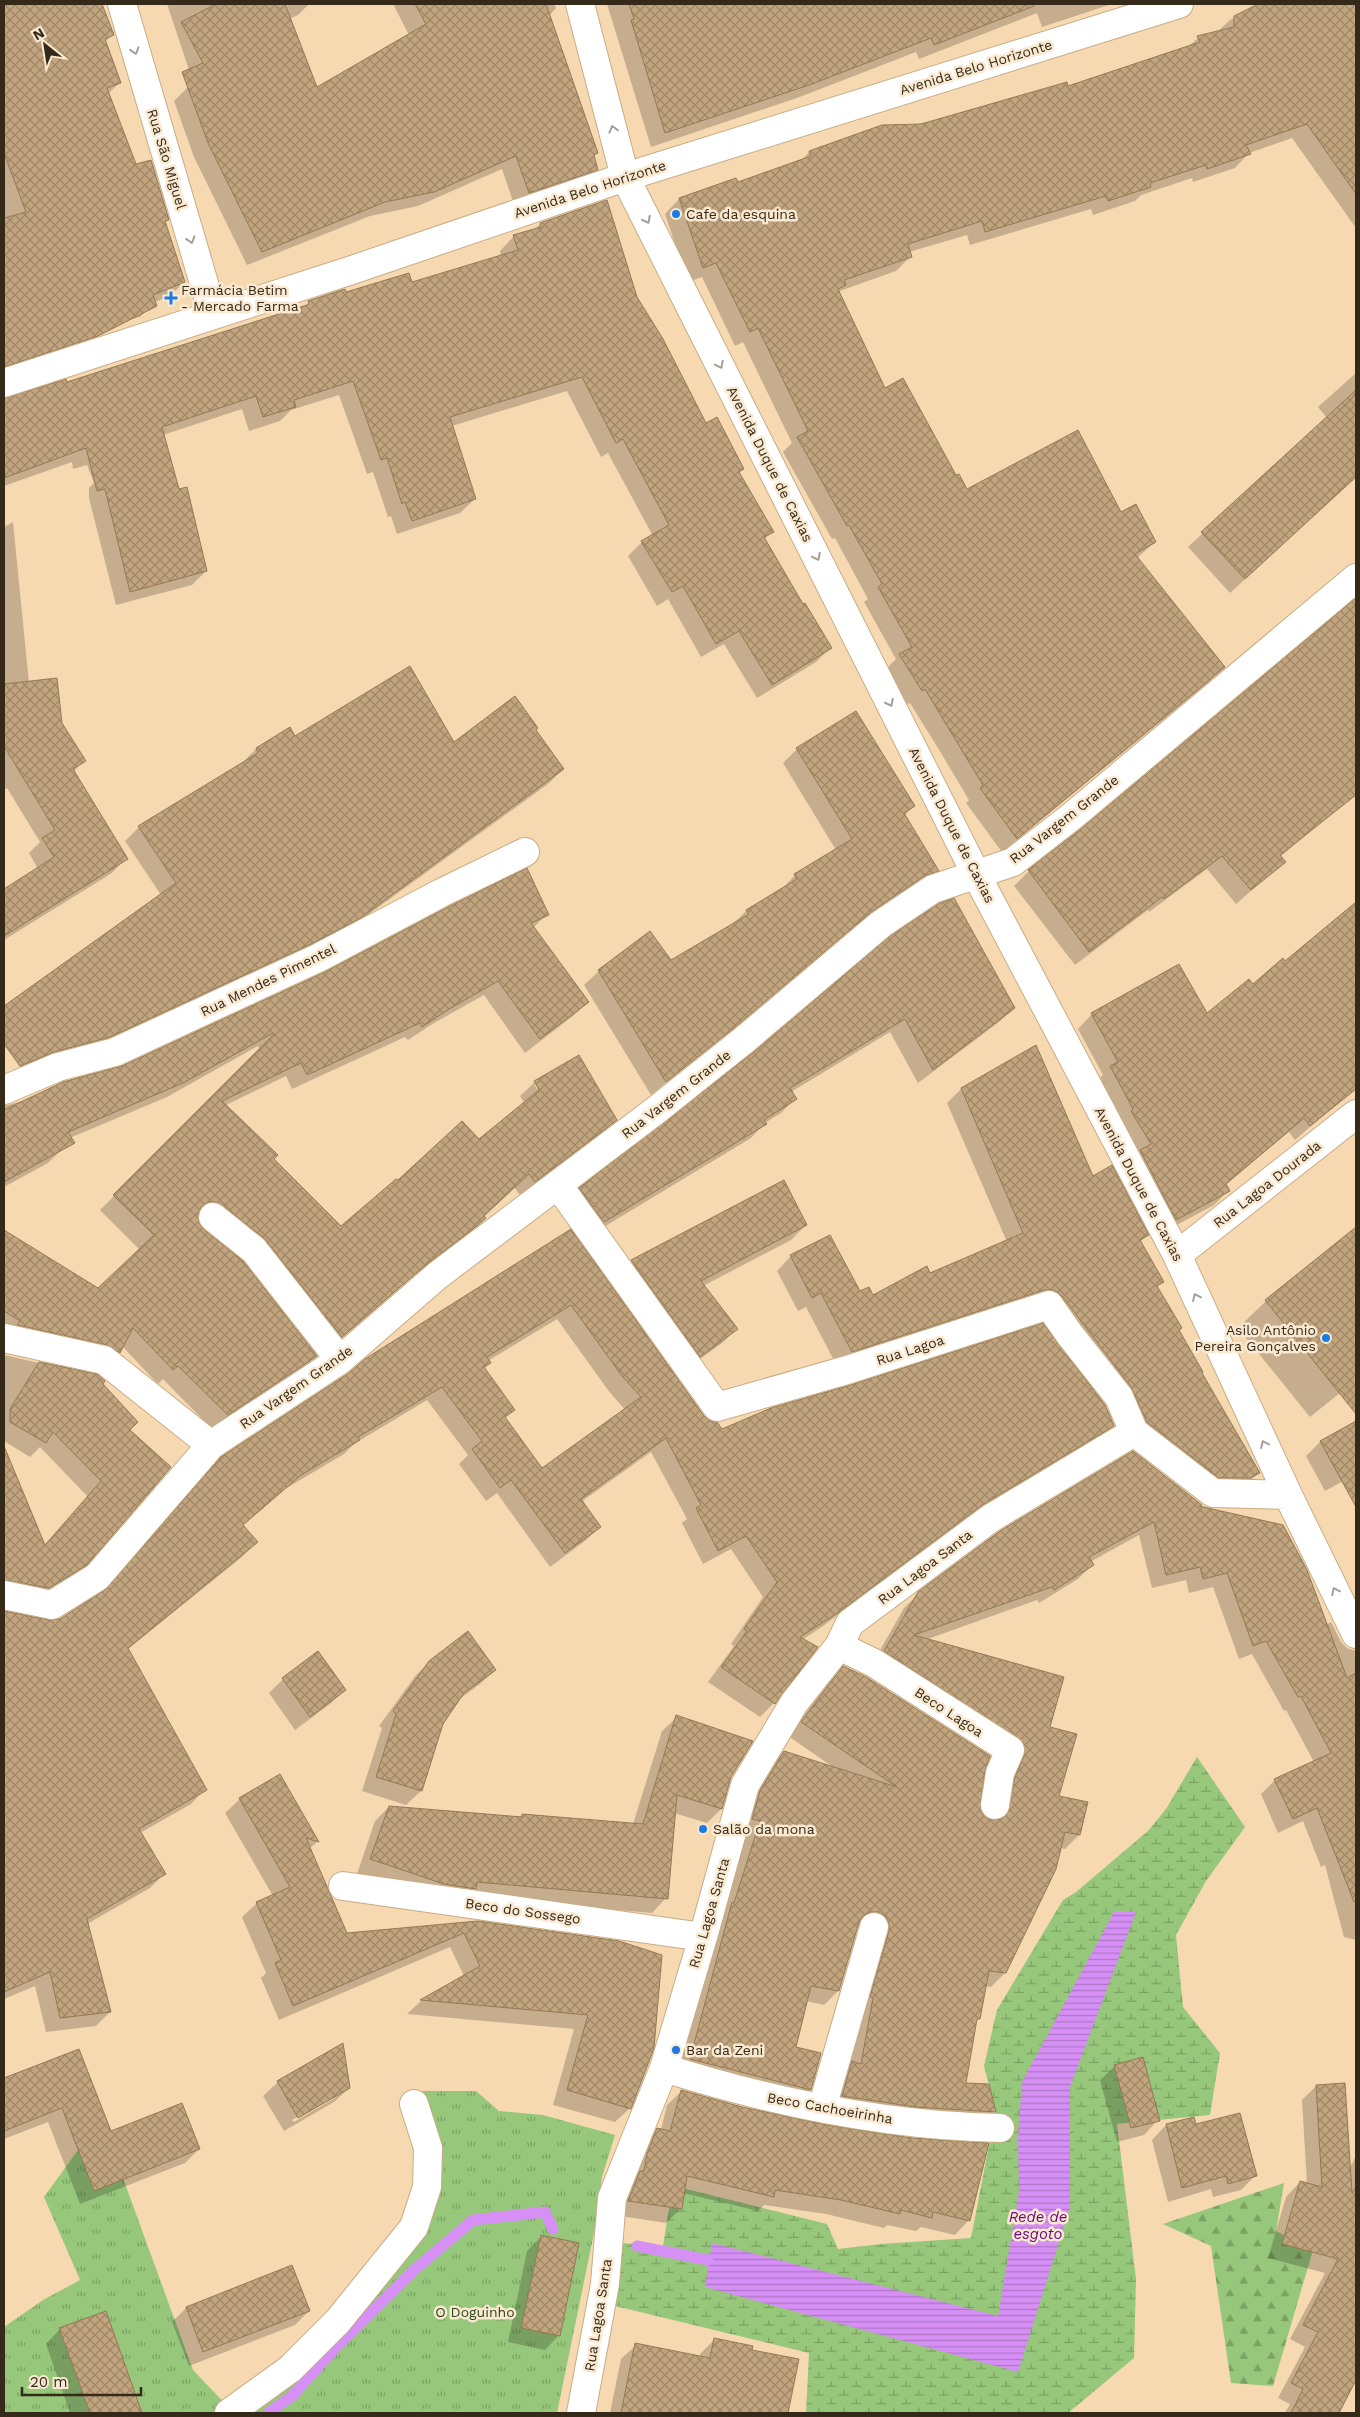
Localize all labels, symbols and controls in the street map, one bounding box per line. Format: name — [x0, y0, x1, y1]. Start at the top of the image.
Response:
north arrow — [20, 20, 70, 70]
text: N — [30, 24, 47, 43]
street label: Avenida Belo Horizonte — [898, 36, 1054, 98]
one-way arrow — [129, 46, 139, 54]
street label: Rua São Miguel — [144, 107, 190, 212]
one-way arrow — [608, 125, 619, 134]
street label: Avenida Belo Horizonte — [512, 157, 668, 221]
place label: Cafe da esquina — [686, 206, 796, 222]
marker: Cafe da esquina — [670, 208, 682, 220]
one-way arrow — [641, 215, 651, 224]
one-way arrow — [185, 235, 195, 244]
place label: Farmácia Betim - Mercado Farma — [181, 282, 299, 314]
marker: Farmácia Betim - Mercado Farma — [165, 292, 177, 304]
one-way arrow — [714, 360, 724, 369]
street label: Avenida Duque de Caxias — [724, 384, 816, 544]
one-way arrow — [811, 552, 821, 561]
one-way arrow — [884, 697, 894, 706]
street label: Avenida Duque de Caxias — [906, 745, 998, 905]
street label: Rua Vargem Grande — [1006, 771, 1122, 867]
street label: Rua Mendes Pimentel — [198, 940, 339, 1020]
street label: Rua Vargem Grande — [618, 1046, 734, 1142]
street label: Avenida Duque de Caxias — [1091, 1104, 1187, 1264]
street label: Rua Lagoa Dourada — [1210, 1137, 1324, 1231]
one-way arrow — [1193, 1293, 1203, 1302]
place label: Asilo Antônio Pereira Gonçalves — [1195, 1322, 1316, 1354]
street label: Rua Lagoa — [874, 1332, 946, 1368]
marker: Asilo Antônio Pereira Gonçalves — [1320, 1332, 1332, 1344]
street label: Rua Vargem Grande — [237, 1342, 355, 1432]
one-way arrow — [1260, 1440, 1271, 1449]
street label: Rua Lagoa Santa — [875, 1526, 975, 1608]
one-way arrow — [1331, 1587, 1341, 1596]
street label: Beco Lagoa — [912, 1684, 986, 1740]
place label: Salão da mona — [713, 1821, 815, 1837]
marker: Salão da mona — [697, 1823, 709, 1835]
street label: Rua Lagoa Santa — [686, 1856, 732, 1970]
street label: Beco do Sossego — [464, 1895, 582, 1927]
place label: Bar da Zeni — [686, 2042, 763, 2058]
marker: Bar da Zeni — [670, 2044, 682, 2056]
street label: Beco Cachoeirinha — [766, 2089, 894, 2127]
water label: Rede de esgoto — [1009, 2208, 1067, 2243]
street label: Rua Lagoa Santa — [581, 2257, 615, 2372]
park label: O Doguinho — [435, 2304, 515, 2320]
scale bar — [22, 2364, 141, 2396]
text: 20 m — [30, 2373, 68, 2391]

